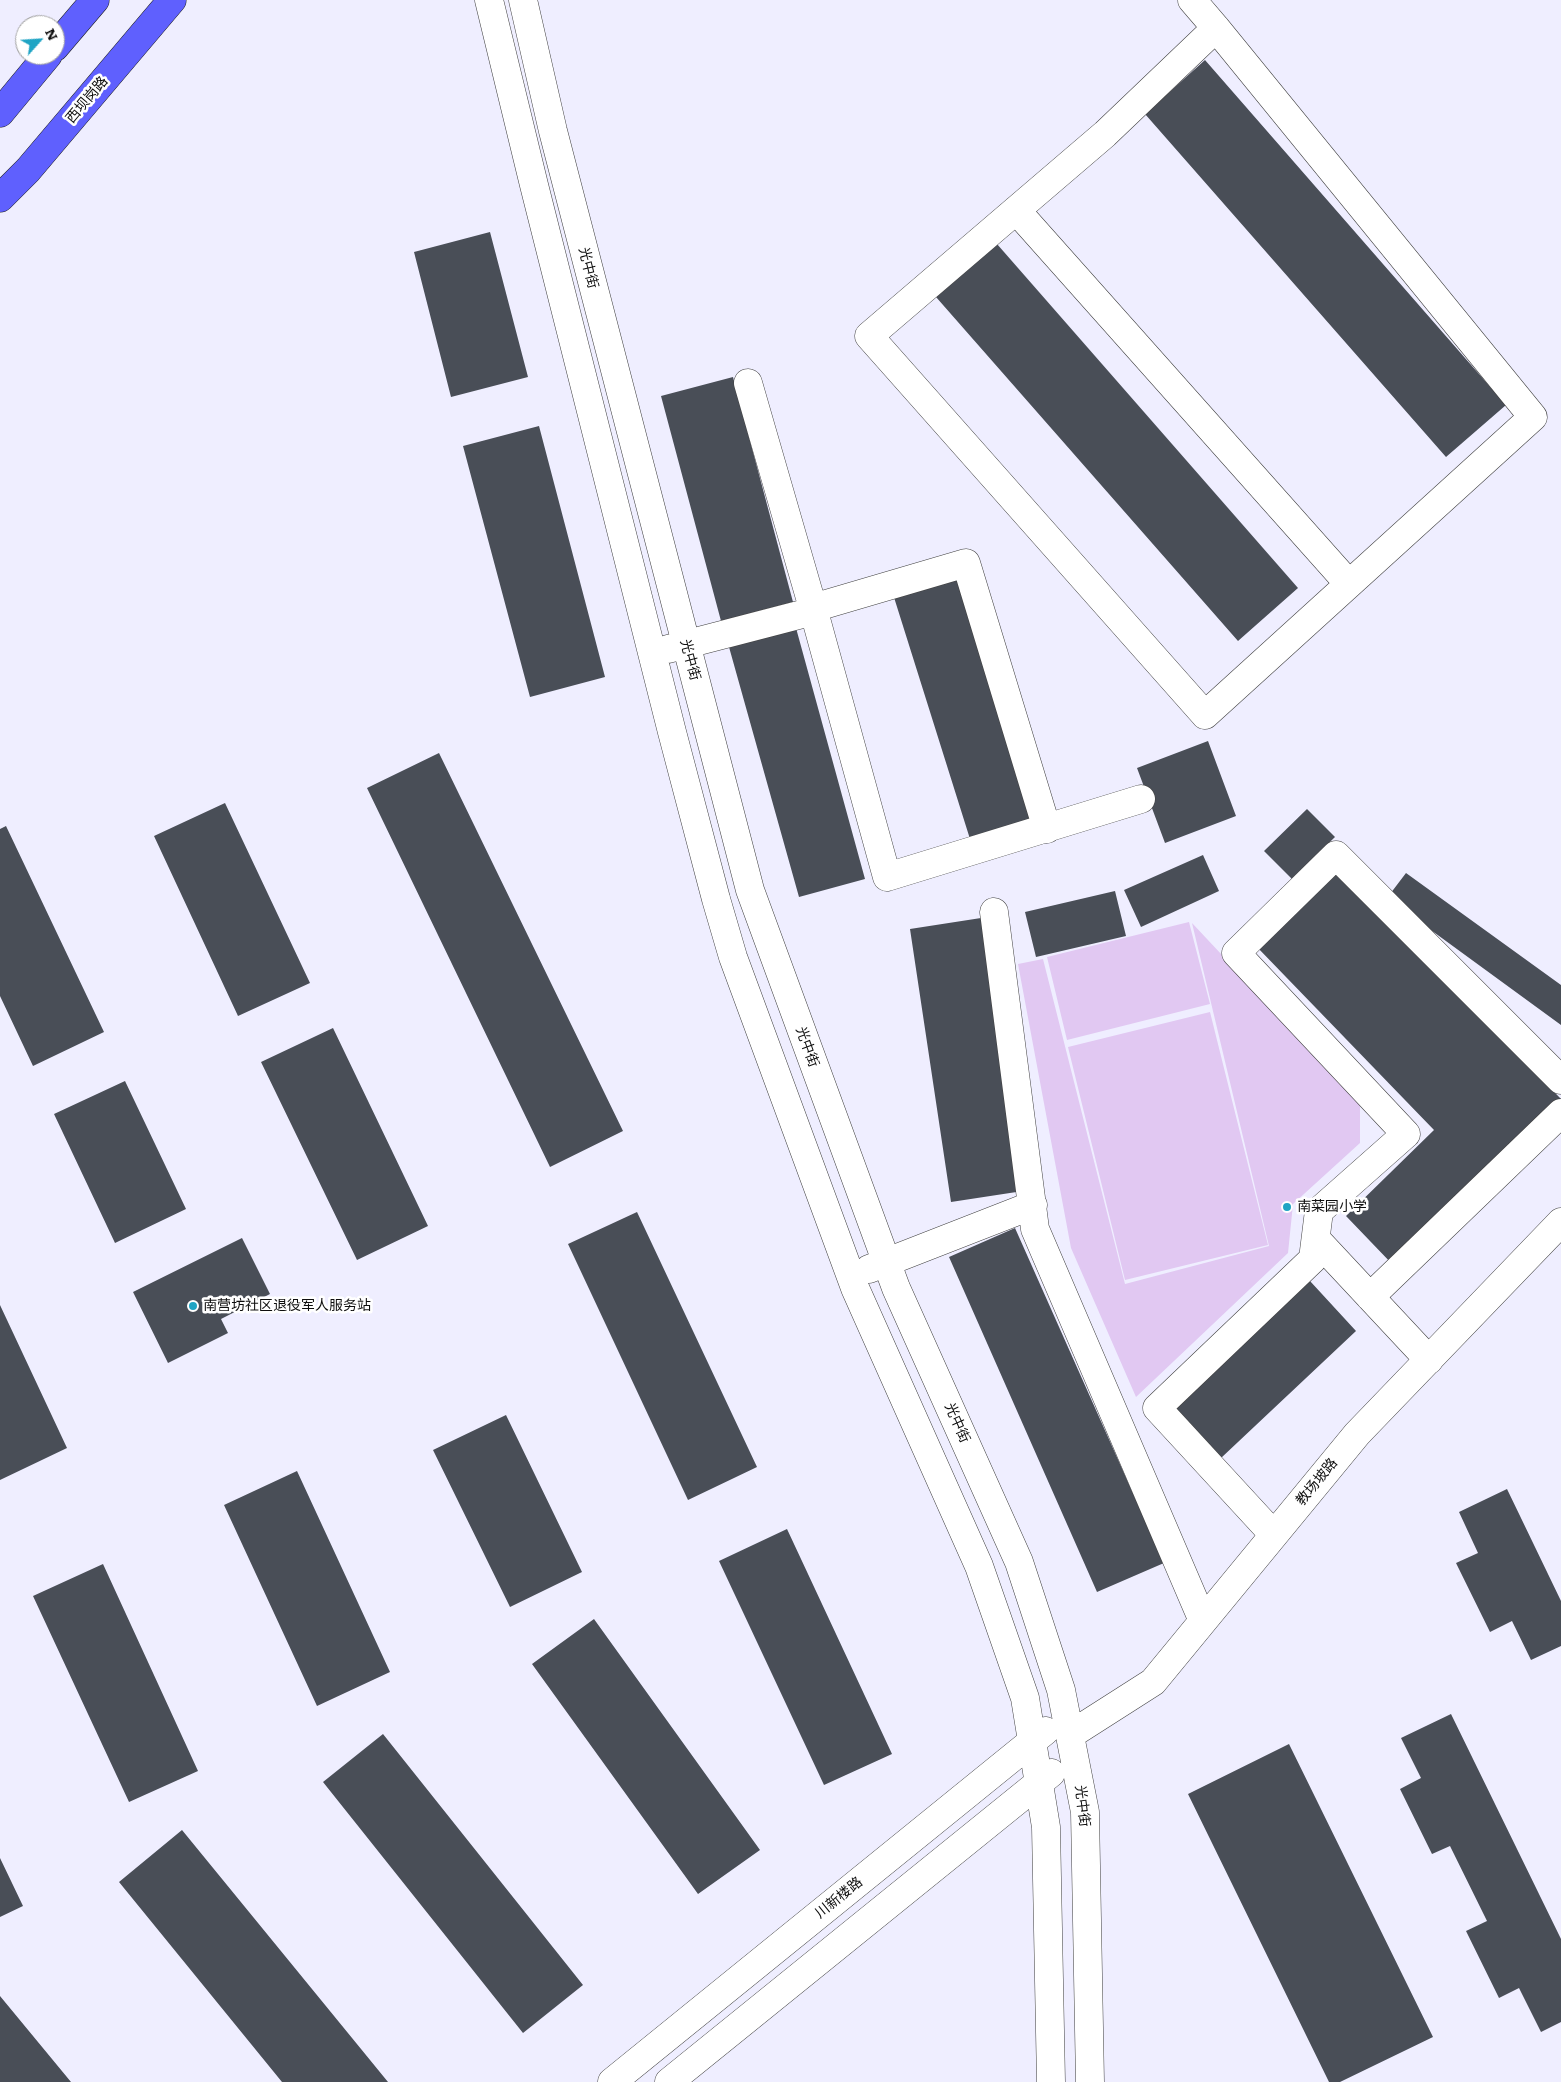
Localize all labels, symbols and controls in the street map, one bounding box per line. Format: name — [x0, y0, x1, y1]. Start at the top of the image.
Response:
north arrow — [15, 15, 65, 65]
text: N — [41, 24, 64, 44]
street label: 西坝岗路 — [63, 73, 111, 127]
street label: 光中街 — [575, 246, 601, 290]
street label: 光中街 — [676, 638, 704, 682]
street label: 光中街 — [792, 1024, 822, 1070]
place label: 南菜园小学 — [1297, 1199, 1367, 1215]
marker: 南菜园小学 — [1281, 1201, 1293, 1213]
place label: 南营坊社区退役军人服务站 — [203, 1298, 371, 1314]
marker: 南营坊社区退役军人服务站 — [187, 1300, 199, 1312]
street label: 光中街 — [941, 1400, 973, 1446]
street label: 教场坡路 — [1293, 1455, 1341, 1509]
street label: 光中街 — [1071, 1784, 1093, 1828]
street label: 川新楼路 — [812, 1874, 866, 1922]

